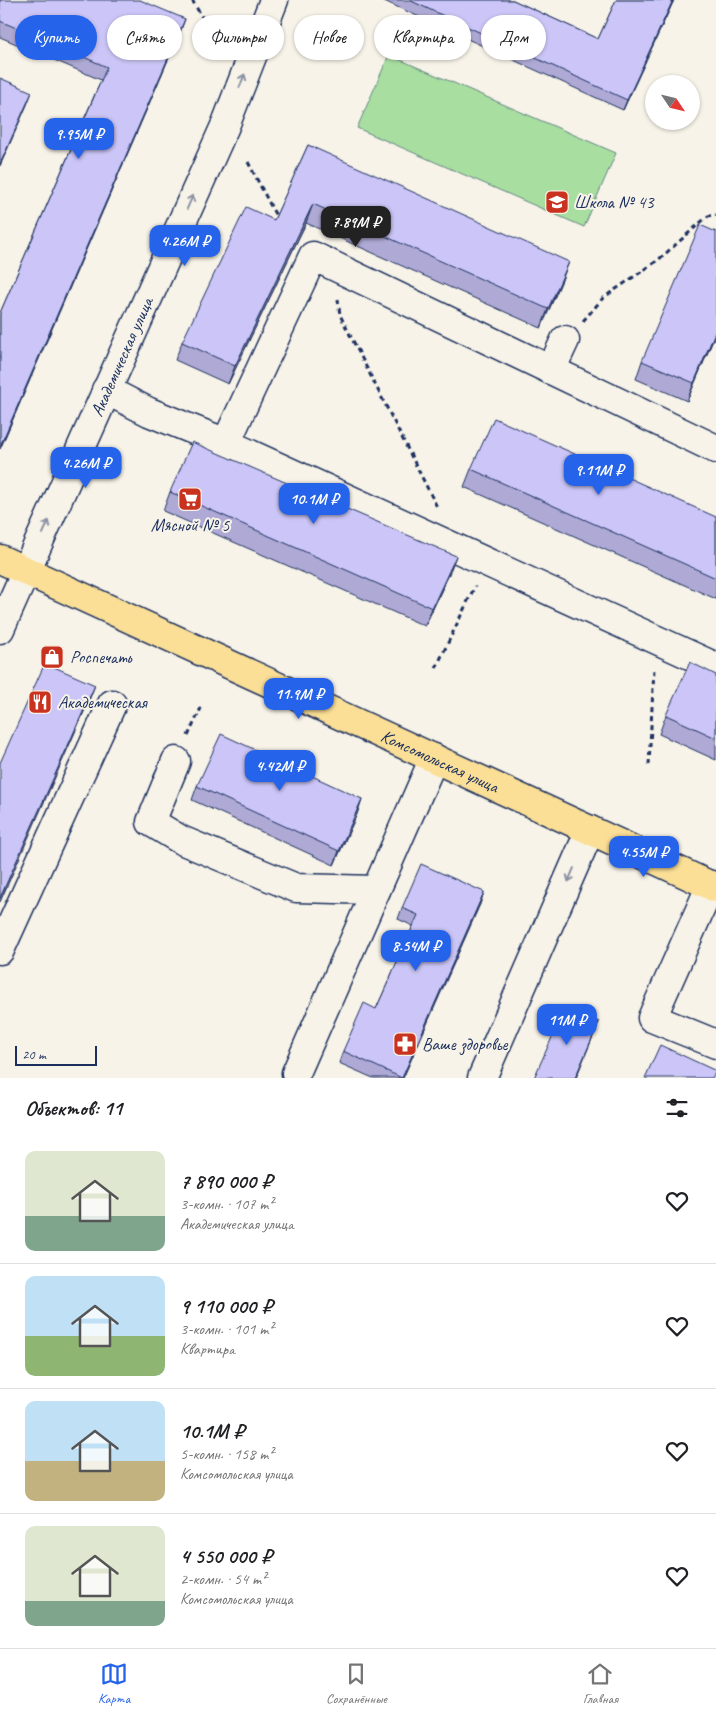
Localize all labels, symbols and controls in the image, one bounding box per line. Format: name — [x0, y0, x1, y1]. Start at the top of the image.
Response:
chip: Купить — [15, 15, 97, 60]
chip: Снять — [107, 15, 182, 60]
chip: Фильтры — [192, 15, 284, 60]
chip: Новое — [294, 15, 364, 60]
chip: Квартира — [374, 15, 471, 60]
chip: Дом — [481, 15, 546, 60]
one-way arrow — [238, 74, 248, 89]
north arrow — [645, 75, 700, 130]
map controls — [645, 75, 700, 130]
pin: 9.95M ₽ — [33, 118, 125, 160]
text: 9.95M ₽ — [55, 124, 103, 144]
school or university icon: Школа № 43 — [544, 189, 570, 215]
place label: Школа № 43 — [574, 191, 655, 213]
one-way arrow — [186, 195, 196, 210]
pin: 7.89M ₽ — [310, 206, 402, 248]
text: 7.89M ₽ — [332, 212, 380, 232]
pin: 4.26M ₽ — [139, 224, 231, 267]
text: 4.26M ₽ — [161, 231, 209, 251]
street label: Академическая улица — [86, 293, 158, 420]
pin: 4.26M ₽ — [40, 446, 132, 489]
text: 4.26M ₽ — [62, 453, 110, 473]
pin: 9.11M ₽ — [553, 454, 645, 496]
text: 9.11M ₽ — [575, 460, 623, 480]
pin: 10.1M ₽ — [268, 482, 360, 525]
supermarket icon: Мясной № 5 — [177, 486, 203, 512]
text: 10.1M ₽ — [290, 489, 338, 509]
place label: Мясной № 5 — [151, 514, 230, 536]
one-way arrow — [42, 520, 51, 535]
shop icon: Роспечать — [39, 644, 65, 670]
place label: Роспечать — [70, 646, 132, 668]
pin: 11.9M ₽ — [253, 678, 345, 720]
text: 11.9M ₽ — [275, 684, 323, 704]
restaurant icon: Академическая — [27, 689, 53, 715]
place label: Академическая — [58, 691, 149, 713]
street label: Комсомольская улица — [378, 725, 504, 798]
pin: 4.42M ₽ — [234, 750, 326, 792]
text: 4.42M ₽ — [256, 756, 304, 776]
pin: 4.55M ₽ — [598, 836, 690, 878]
text: 4.55M ₽ — [620, 842, 668, 862]
one-way arrow — [565, 867, 575, 882]
pin: 8.54M ₽ — [370, 930, 462, 972]
text: 8.54M ₽ — [392, 936, 440, 956]
pin: 11M ₽ — [532, 1004, 602, 1046]
text: 11M ₽ — [548, 1010, 586, 1030]
pharmacy icon: Ваше здоровье — [392, 1031, 418, 1057]
place label: Ваше здоровье — [422, 1033, 509, 1056]
scale bar — [15, 1043, 98, 1066]
text: 20 m — [22, 1046, 46, 1063]
icon: filters — [663, 1094, 691, 1122]
text: Объектов: 11 — [25, 1095, 122, 1121]
text: 7 890 000 ₽ — [180, 1168, 272, 1194]
icon: home — [65, 1171, 125, 1231]
icon: heart — [663, 1187, 691, 1215]
text: 3-комн. · 107 m² — [180, 1194, 273, 1214]
text: Академическая улица — [180, 1214, 294, 1234]
text: 9 110 000 ₽ — [180, 1293, 272, 1319]
icon: home — [65, 1296, 125, 1356]
icon: heart — [663, 1312, 691, 1340]
text: 3-комн. · 101 m² — [180, 1319, 273, 1339]
text: Квартира — [180, 1339, 235, 1359]
text: 10.1M ₽ — [180, 1418, 244, 1444]
icon: home — [65, 1421, 125, 1481]
icon: heart — [663, 1437, 691, 1465]
text: 5-комн. · 158 m² — [180, 1444, 273, 1464]
text: Комсомольская улица — [180, 1464, 293, 1484]
text: 4 550 000 ₽ — [180, 1543, 272, 1569]
icon: home — [65, 1546, 125, 1606]
icon: heart — [663, 1562, 691, 1590]
text: 2-комн. · 54 m² — [180, 1569, 266, 1589]
text: Комсомольская улица — [180, 1589, 293, 1609]
tab: Карта — [98, 1660, 130, 1707]
tab: Сохранённые — [326, 1660, 387, 1707]
tab: Главная — [583, 1660, 618, 1707]

